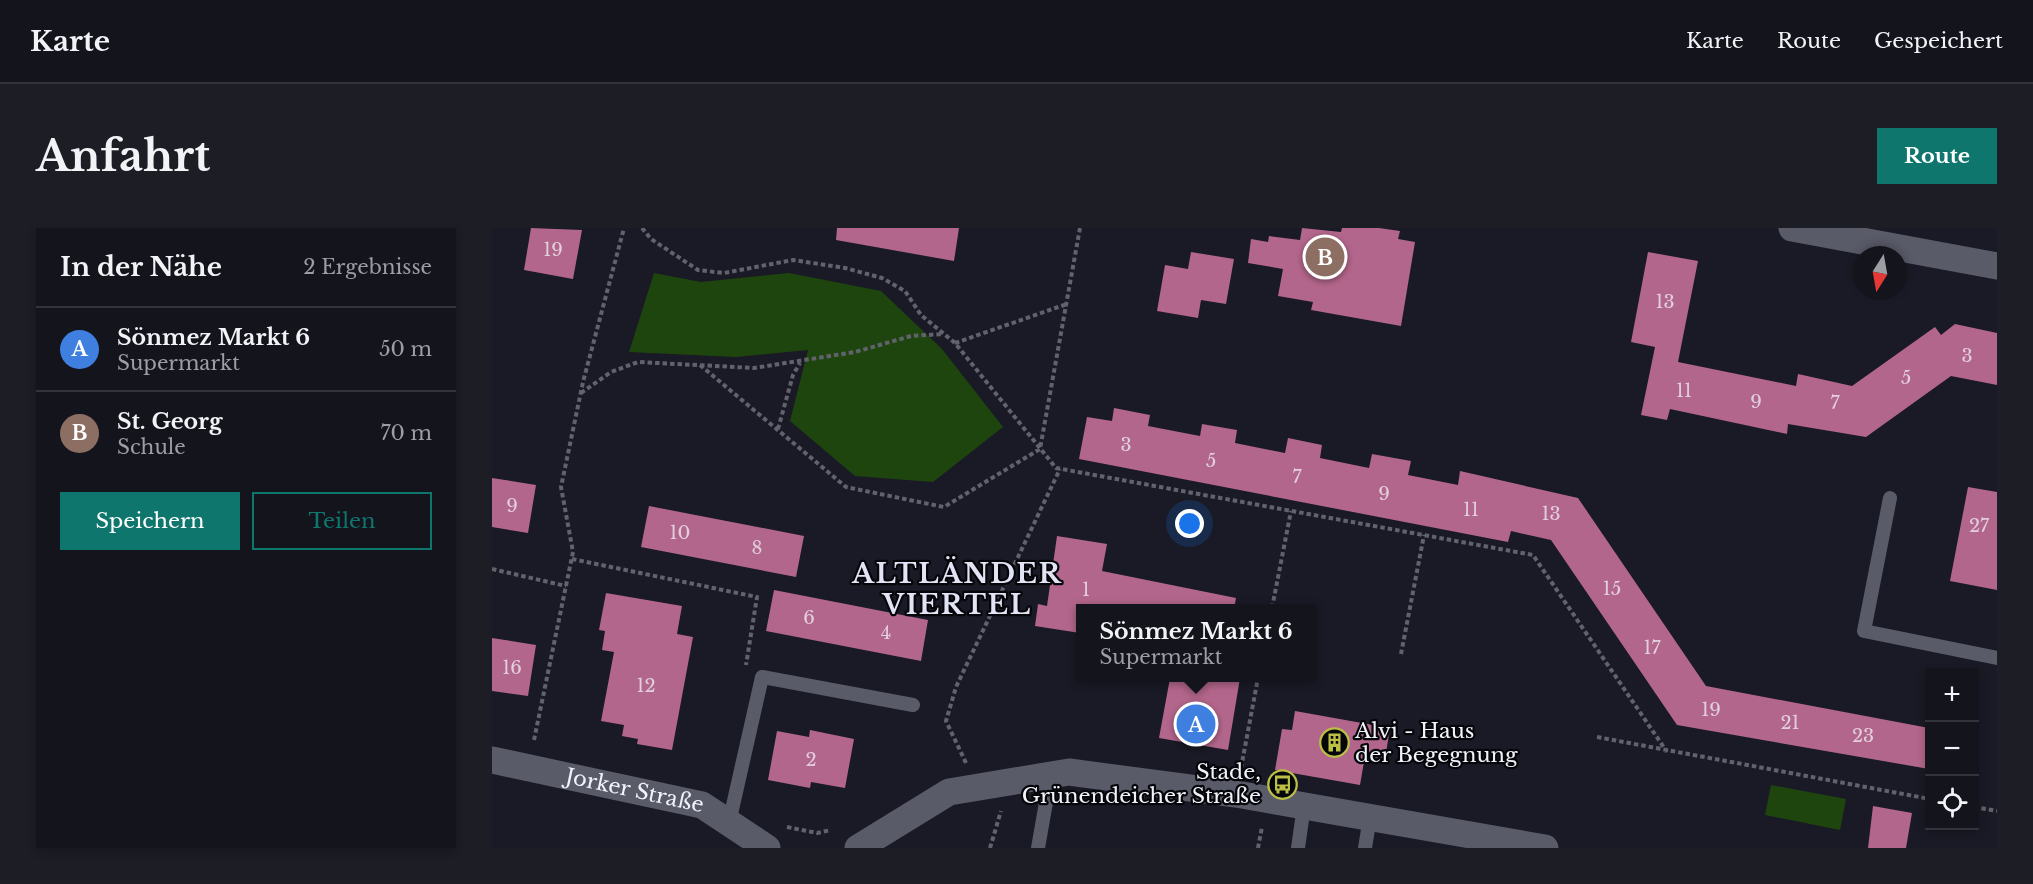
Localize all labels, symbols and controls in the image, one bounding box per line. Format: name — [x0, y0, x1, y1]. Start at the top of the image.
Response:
text: Karte — [30, 24, 110, 59]
text: Karte — [1686, 28, 1744, 54]
text: Route — [1777, 28, 1841, 54]
text: Gespeichert — [1874, 28, 2003, 54]
button: Route — [1877, 128, 1997, 184]
text: Anfahrt — [36, 130, 210, 182]
pin: B — [1306, 234, 1344, 279]
house number: 19 — [543, 239, 563, 261]
north arrow — [1853, 246, 1907, 300]
text: In der Nähe — [60, 251, 222, 283]
text: 2 Ergebnisse — [303, 255, 432, 279]
house number: 13 — [1655, 291, 1675, 313]
text: Sönmez Markt 6 — [117, 324, 310, 351]
text: A — [71, 337, 88, 361]
text: 50 m — [379, 337, 432, 361]
house number: 3 — [1961, 345, 1973, 367]
text: Supermarkt — [117, 351, 240, 375]
house number: 5 — [1901, 367, 1911, 389]
house number: 11 — [1676, 380, 1692, 402]
house number: 9 — [1750, 391, 1762, 413]
house number: 7 — [1830, 392, 1840, 414]
text: St. Georg — [117, 408, 222, 435]
text: B — [72, 421, 87, 445]
text: 70 m — [380, 421, 432, 445]
house number: 3 — [1120, 434, 1132, 456]
text: Schule — [117, 435, 186, 459]
house number: 5 — [1206, 450, 1216, 472]
house number: 7 — [1292, 466, 1302, 488]
house number: 9 — [1378, 483, 1390, 505]
button: Speichern — [60, 492, 240, 550]
button: Teilen — [252, 492, 432, 550]
house number: 9 — [506, 495, 518, 517]
house number: 11 — [1463, 499, 1479, 521]
house number: 13 — [1541, 503, 1561, 525]
your location — [1175, 509, 1204, 538]
house number: 27 — [1969, 515, 1990, 537]
house number: 10 — [670, 522, 690, 544]
house number: 8 — [752, 537, 762, 559]
district label: ALTLÄNDER VIERTEL — [851, 556, 1062, 621]
house number: 15 — [1603, 578, 1621, 600]
house number: 1 — [1082, 579, 1090, 601]
popup — [1076, 604, 1316, 682]
house number: 6 — [803, 607, 815, 629]
text: Sönmez Markt 6 — [1099, 618, 1293, 645]
house number: 4 — [881, 622, 891, 644]
house number: 17 — [1643, 637, 1661, 659]
text: Supermarkt — [1099, 645, 1222, 669]
house number: 16 — [502, 657, 522, 679]
map controls — [1925, 668, 1979, 830]
button: + — [1925, 668, 1979, 722]
house number: 12 — [636, 675, 656, 697]
house number: 19 — [1701, 699, 1721, 721]
pin: A — [1176, 702, 1216, 746]
house number: 21 — [1780, 712, 1800, 734]
place label: Alvi - Haus der Begegnung — [1354, 718, 1518, 768]
button: − — [1925, 722, 1979, 776]
house number: 23 — [1852, 725, 1874, 747]
building icon: Alvi - Haus der Begegnung — [1318, 727, 1350, 759]
house number: 2 — [805, 749, 817, 771]
place label: Stade, Grünendeicher Straße — [1022, 759, 1261, 809]
street label: Jorker Straße — [560, 763, 706, 818]
bus stop icon: Stade, Grünendeicher Straße — [1266, 768, 1298, 800]
button: locate — [1925, 776, 1979, 830]

